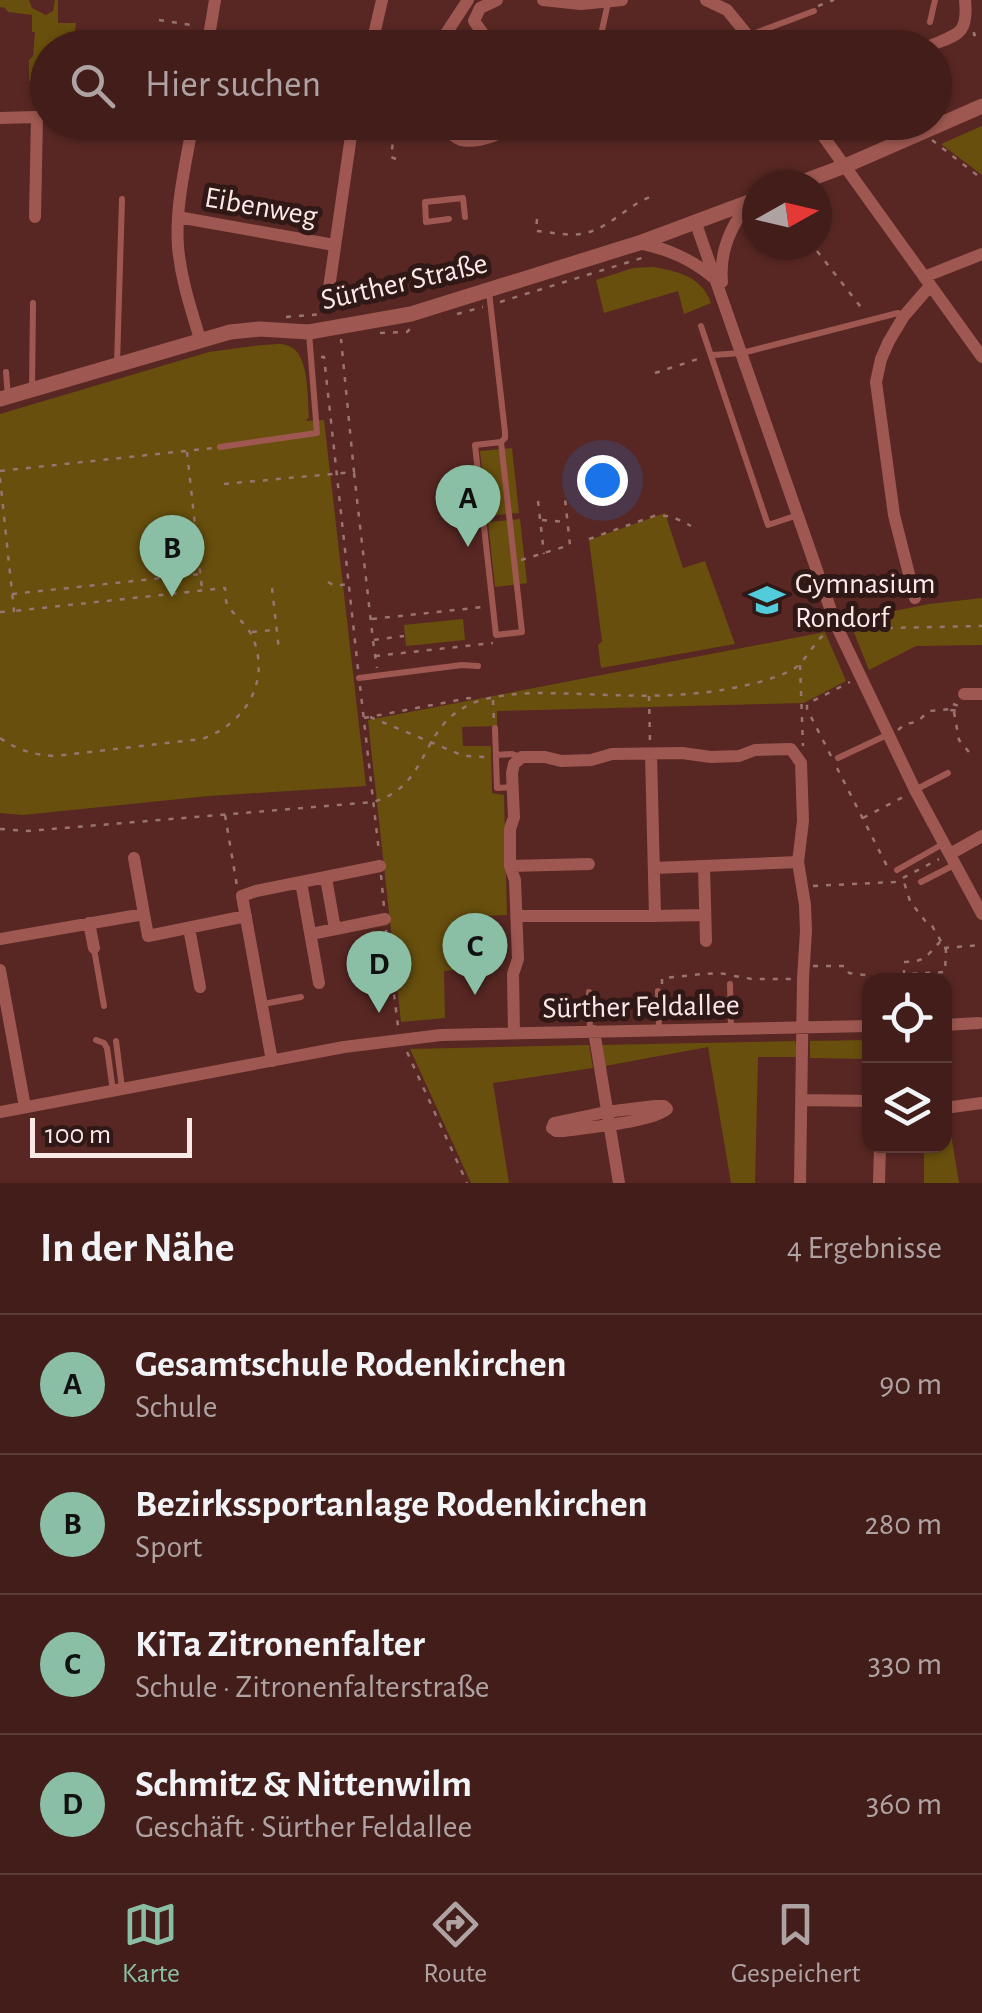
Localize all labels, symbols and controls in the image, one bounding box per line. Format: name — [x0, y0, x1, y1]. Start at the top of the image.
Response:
search box — [30, 30, 952, 140]
icon: search — [65, 58, 120, 113]
text: Hier suchen — [145, 66, 321, 104]
north arrow — [742, 170, 832, 260]
street label: Eibenweg — [202, 182, 320, 232]
street label: Sürther Straße — [318, 248, 490, 316]
your location — [577, 455, 628, 506]
pin: A — [436, 464, 500, 547]
pin: B — [140, 514, 204, 597]
place label: Gymnasium Rondorf — [795, 569, 936, 633]
school or university icon: Gymnasium Rondorf — [748, 581, 786, 619]
pin: C — [442, 912, 508, 995]
pin: D — [346, 930, 412, 1013]
map controls — [862, 973, 952, 1153]
button: locate — [862, 973, 952, 1063]
street label: Sürther Feldallee — [542, 990, 740, 1024]
button: layers — [862, 1063, 952, 1153]
scale bar — [30, 1113, 192, 1158]
text: 100 m — [45, 1121, 111, 1149]
text: In der Nähe — [40, 1227, 235, 1269]
text: 4 Ergebnisse — [787, 1232, 942, 1264]
text: Gesamtschule Rodenkirchen — [135, 1346, 567, 1384]
text: A — [63, 1368, 82, 1400]
text: 90 m — [879, 1368, 942, 1400]
text: Schule — [135, 1391, 217, 1423]
text: Bezirkssportanlage Rodenkirchen — [135, 1486, 648, 1524]
text: B — [63, 1508, 82, 1540]
text: 280 m — [864, 1508, 942, 1540]
text: Sport — [135, 1531, 202, 1563]
text: KiTa Zitronenfalter — [135, 1626, 425, 1664]
text: C — [64, 1648, 81, 1680]
text: 330 m — [868, 1648, 942, 1680]
text: Schule · Zitronenfalterstraße — [135, 1671, 490, 1703]
text: Schmitz & Nittenwilm — [135, 1766, 472, 1804]
text: D — [62, 1788, 83, 1820]
text: 360 m — [866, 1788, 942, 1820]
text: Geschäft · Sürther Feldallee — [135, 1811, 472, 1843]
tab: Karte — [122, 1897, 180, 1991]
tab: Route — [423, 1897, 487, 1991]
tab: Gespeichert — [731, 1897, 860, 1991]

